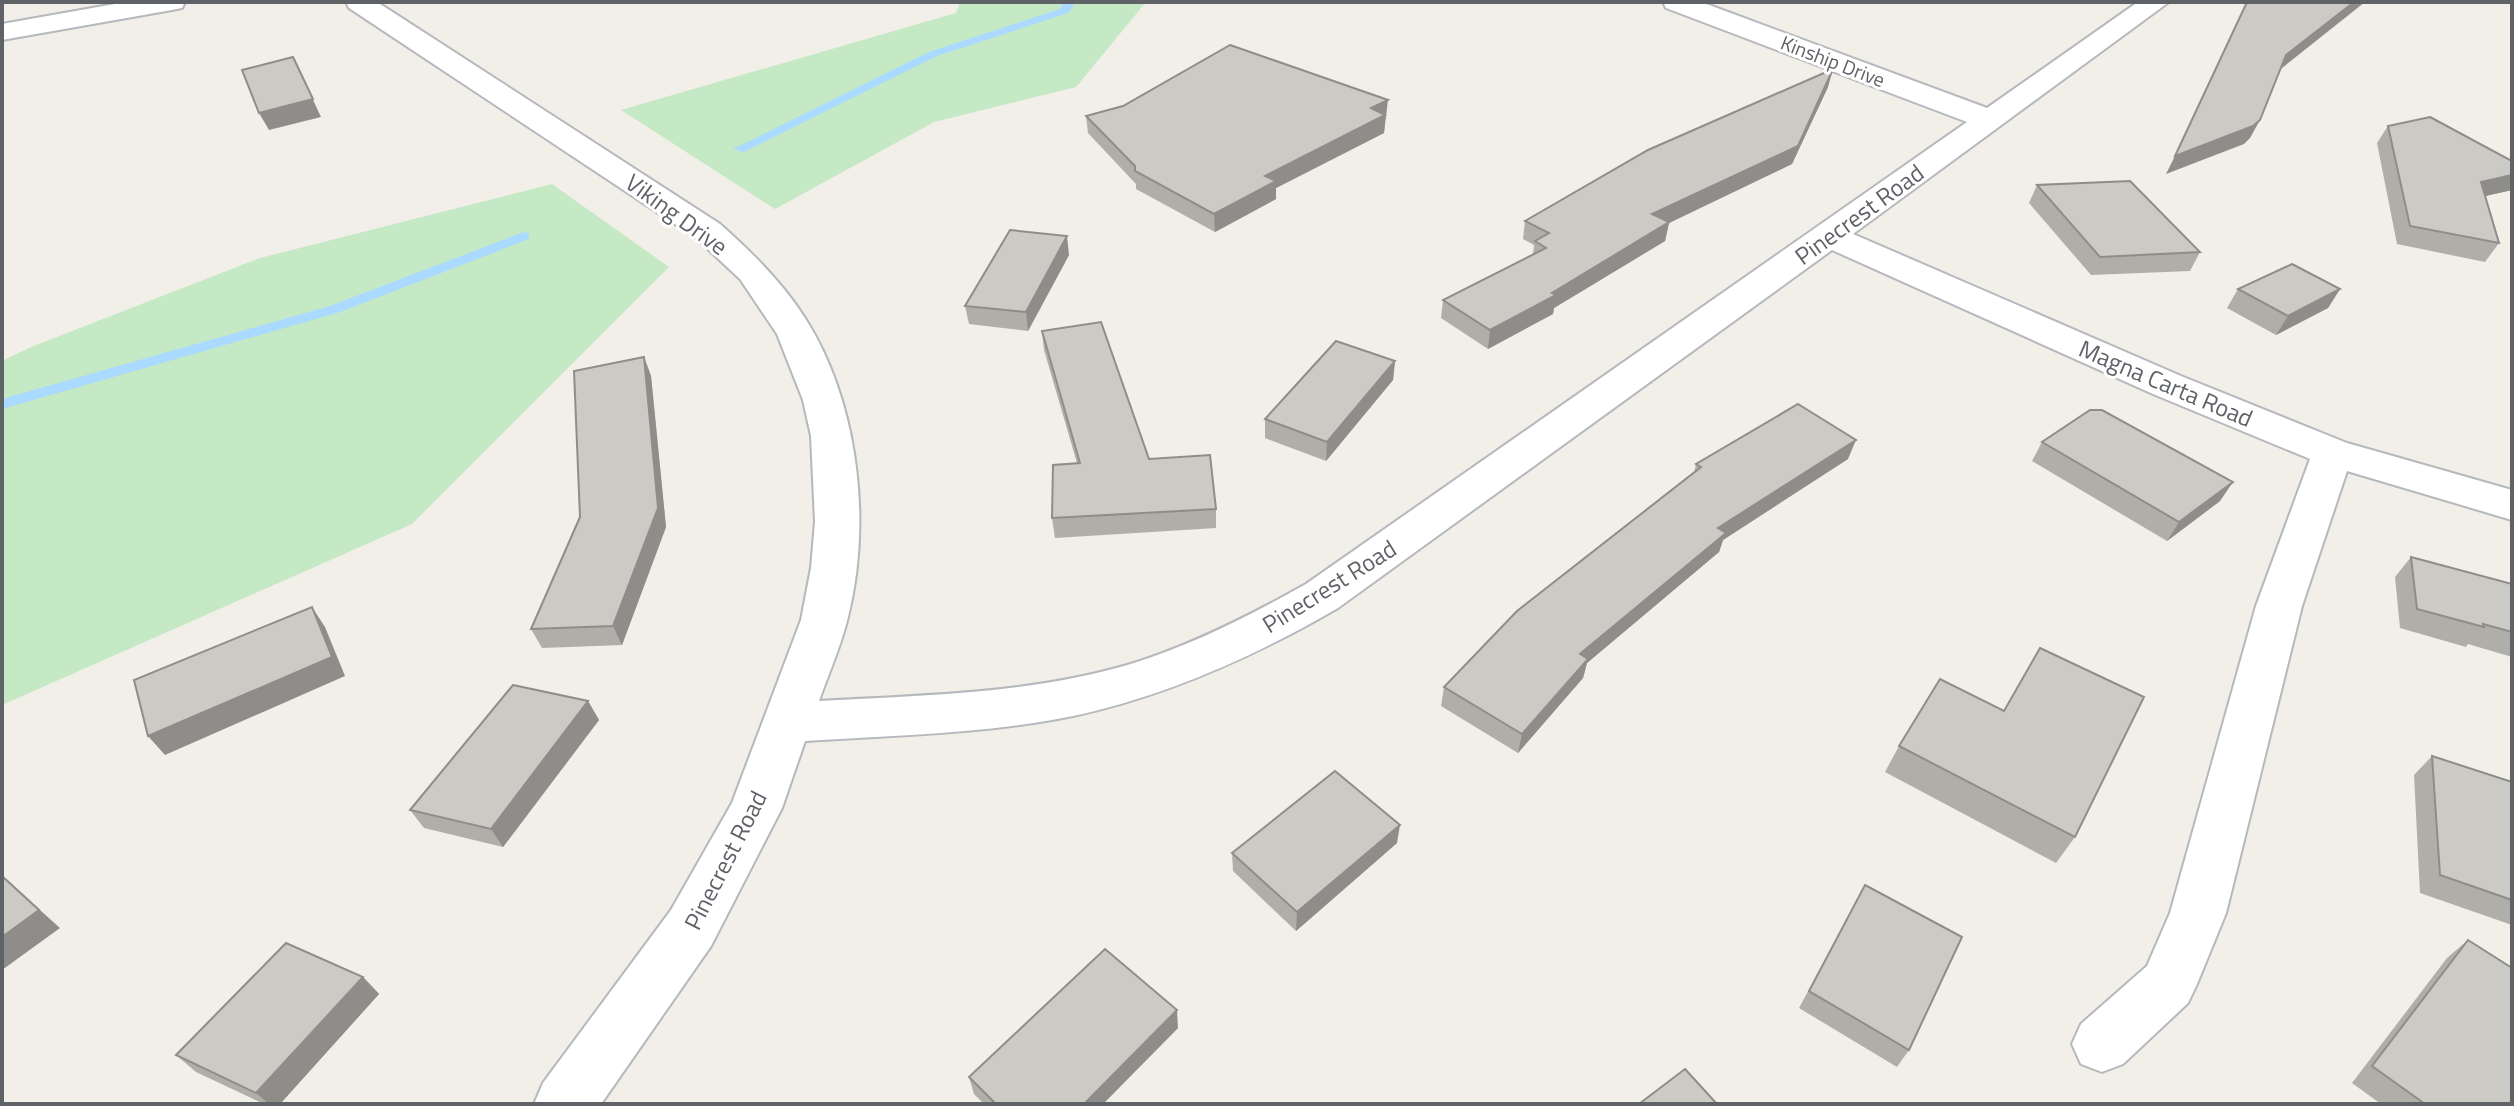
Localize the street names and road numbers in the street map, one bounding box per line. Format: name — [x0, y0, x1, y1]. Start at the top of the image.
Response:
street label: Kinship Drive — [1776, 27, 1890, 95]
street label: Pinecrest Road — [1787, 155, 1931, 273]
street label: Viking Drive — [618, 164, 736, 264]
street label: Magna Carta Road — [2073, 330, 2259, 436]
street label: Pinecrest Road — [1255, 530, 1403, 642]
street label: Pinecrest Road — [674, 784, 776, 936]

